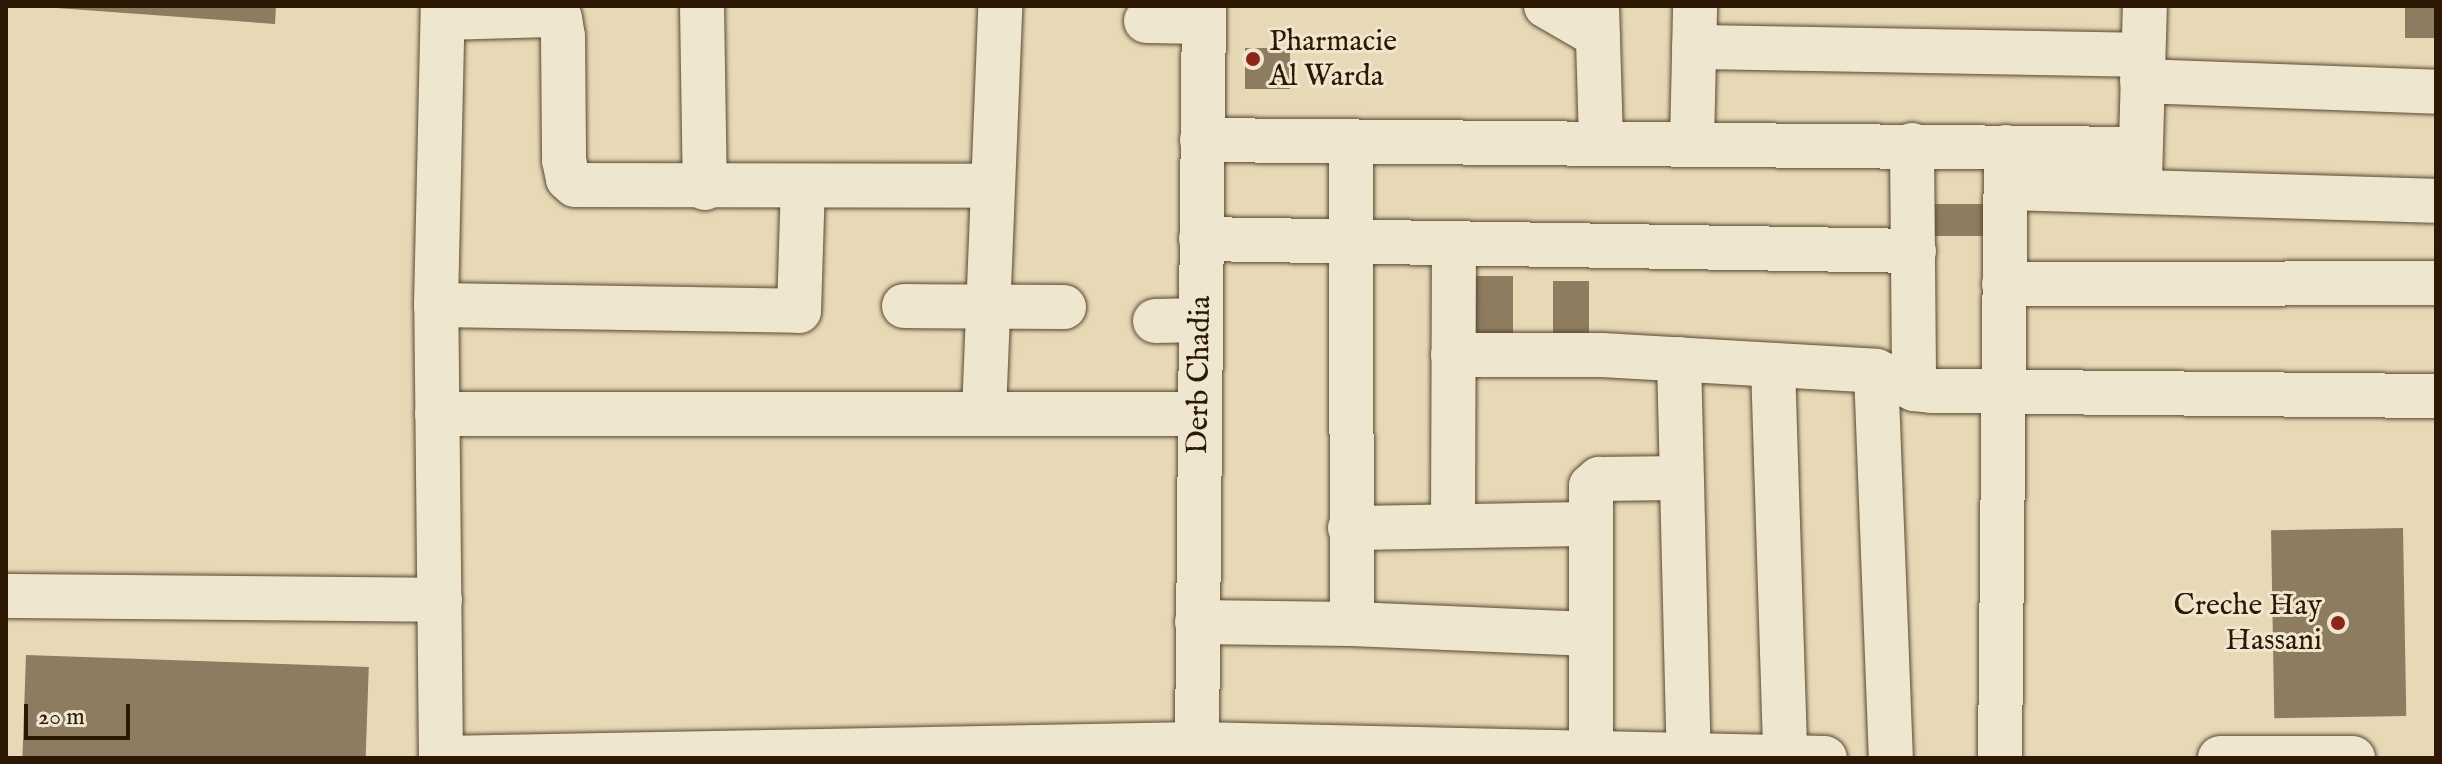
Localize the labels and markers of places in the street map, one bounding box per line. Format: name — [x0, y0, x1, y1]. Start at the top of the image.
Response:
place label: Pharmacie Al Warda — [1269, 24, 1397, 94]
marker: Pharmacie Al Warda — [1244, 50, 1262, 68]
place label: Creche Hay Hassani — [2174, 588, 2322, 658]
marker: Creche Hay Hassani — [2329, 614, 2347, 632]

